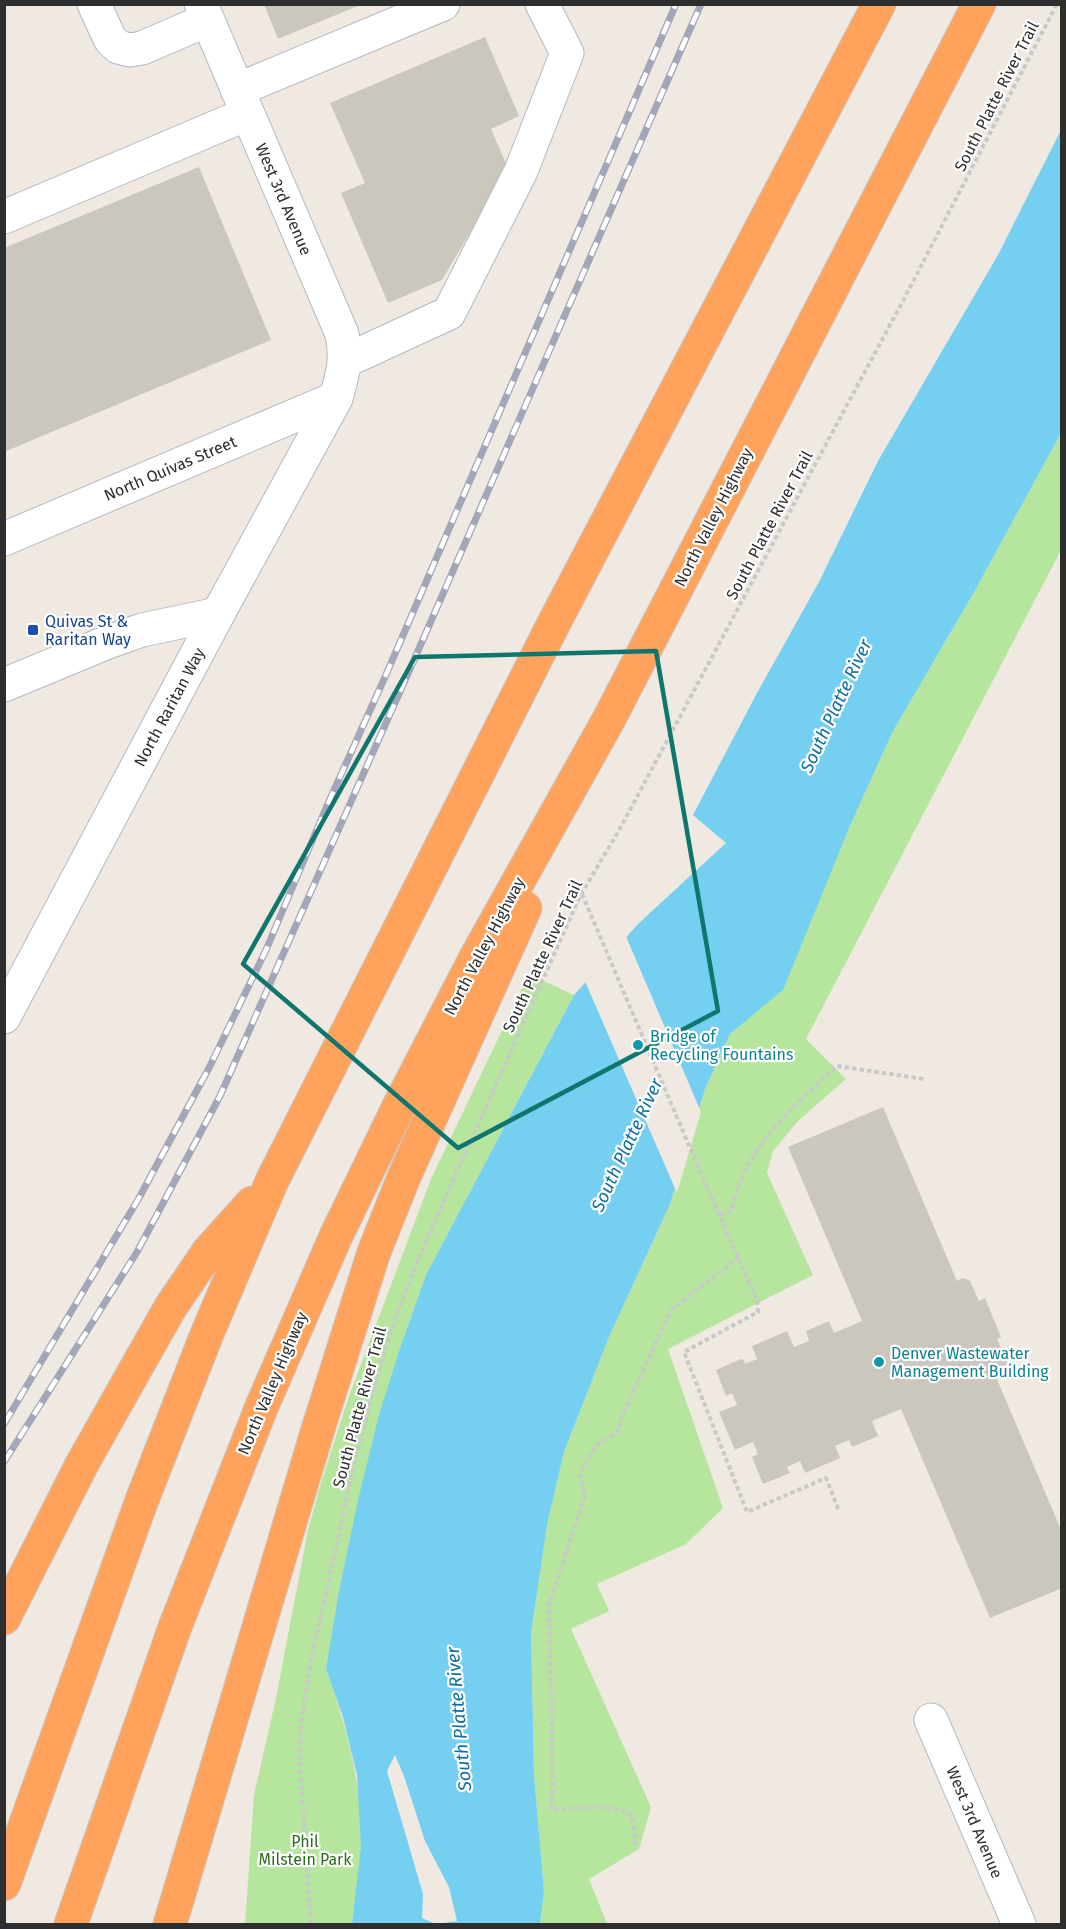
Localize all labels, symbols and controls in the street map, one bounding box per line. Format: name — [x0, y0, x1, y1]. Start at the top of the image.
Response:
street label: South Platte River Trail — [950, 18, 1043, 174]
street label: West 3rd Avenue — [251, 140, 316, 258]
street label: North Quivas Street — [101, 432, 239, 505]
street label: North Valley Highway — [670, 444, 757, 590]
street label: South Platte River Trail — [722, 447, 817, 603]
place label: Quivas St & Raritan Way — [45, 612, 131, 649]
marker: Quivas St & Raritan Way — [26, 623, 40, 637]
water label: South Platte River — [795, 635, 877, 777]
street label: North Raritan Way — [130, 644, 209, 770]
street label: North Valley Highway — [440, 874, 529, 1018]
street label: South Platte River Trail — [499, 877, 586, 1035]
place label: Bridge of Recycling Fountains — [650, 1027, 793, 1064]
marker: Bridge of Recycling Fountains — [631, 1038, 645, 1052]
water label: South Platte River — [586, 1074, 668, 1216]
street label: North Valley Highway — [234, 1309, 311, 1458]
street label: South Platte River Trail — [329, 1324, 390, 1490]
place label: Denver Wastewater Management Building — [891, 1344, 1049, 1381]
marker: Denver Wastewater Management Building — [872, 1355, 886, 1369]
water label: South Platte River — [442, 1645, 476, 1793]
street label: West 3rd Avenue — [942, 1763, 1007, 1881]
park label: Phil Milstein Park — [259, 1832, 352, 1869]

